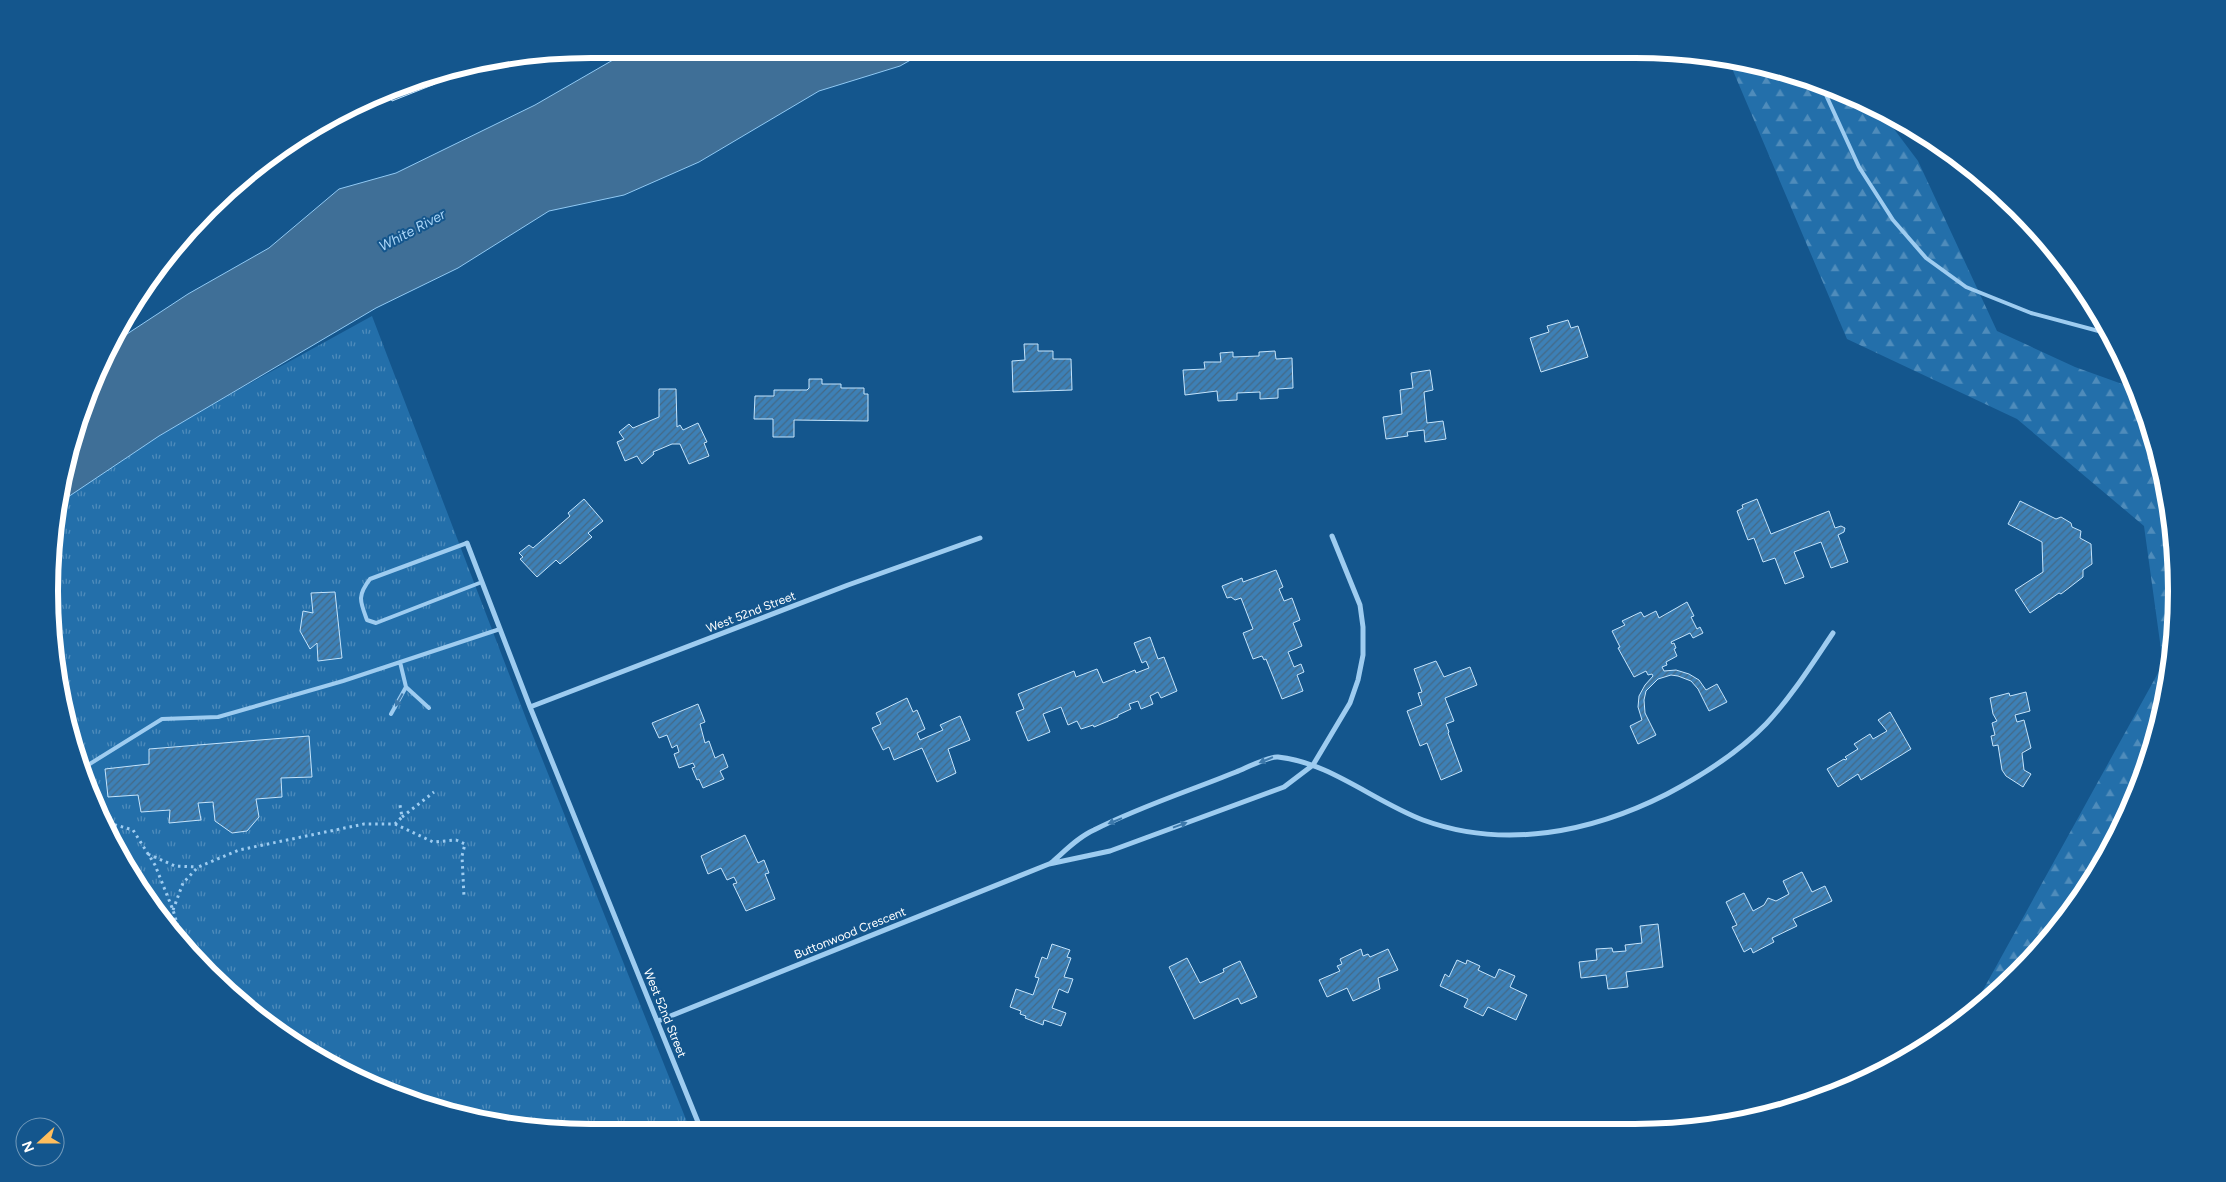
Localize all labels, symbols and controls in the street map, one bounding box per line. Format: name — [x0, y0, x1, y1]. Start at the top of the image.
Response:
water label: White River — [376, 205, 449, 255]
street label: West 52nd Street — [704, 588, 798, 635]
one-way arrow — [394, 694, 403, 707]
one-way arrow — [1258, 757, 1273, 765]
one-way arrow — [1107, 817, 1122, 825]
one-way arrow — [1172, 821, 1187, 828]
street label: Buttonwood Crescent — [792, 904, 908, 962]
street label: West 52nd Street — [641, 967, 689, 1060]
north arrow — [15, 1117, 65, 1167]
text: N — [18, 1138, 38, 1155]

